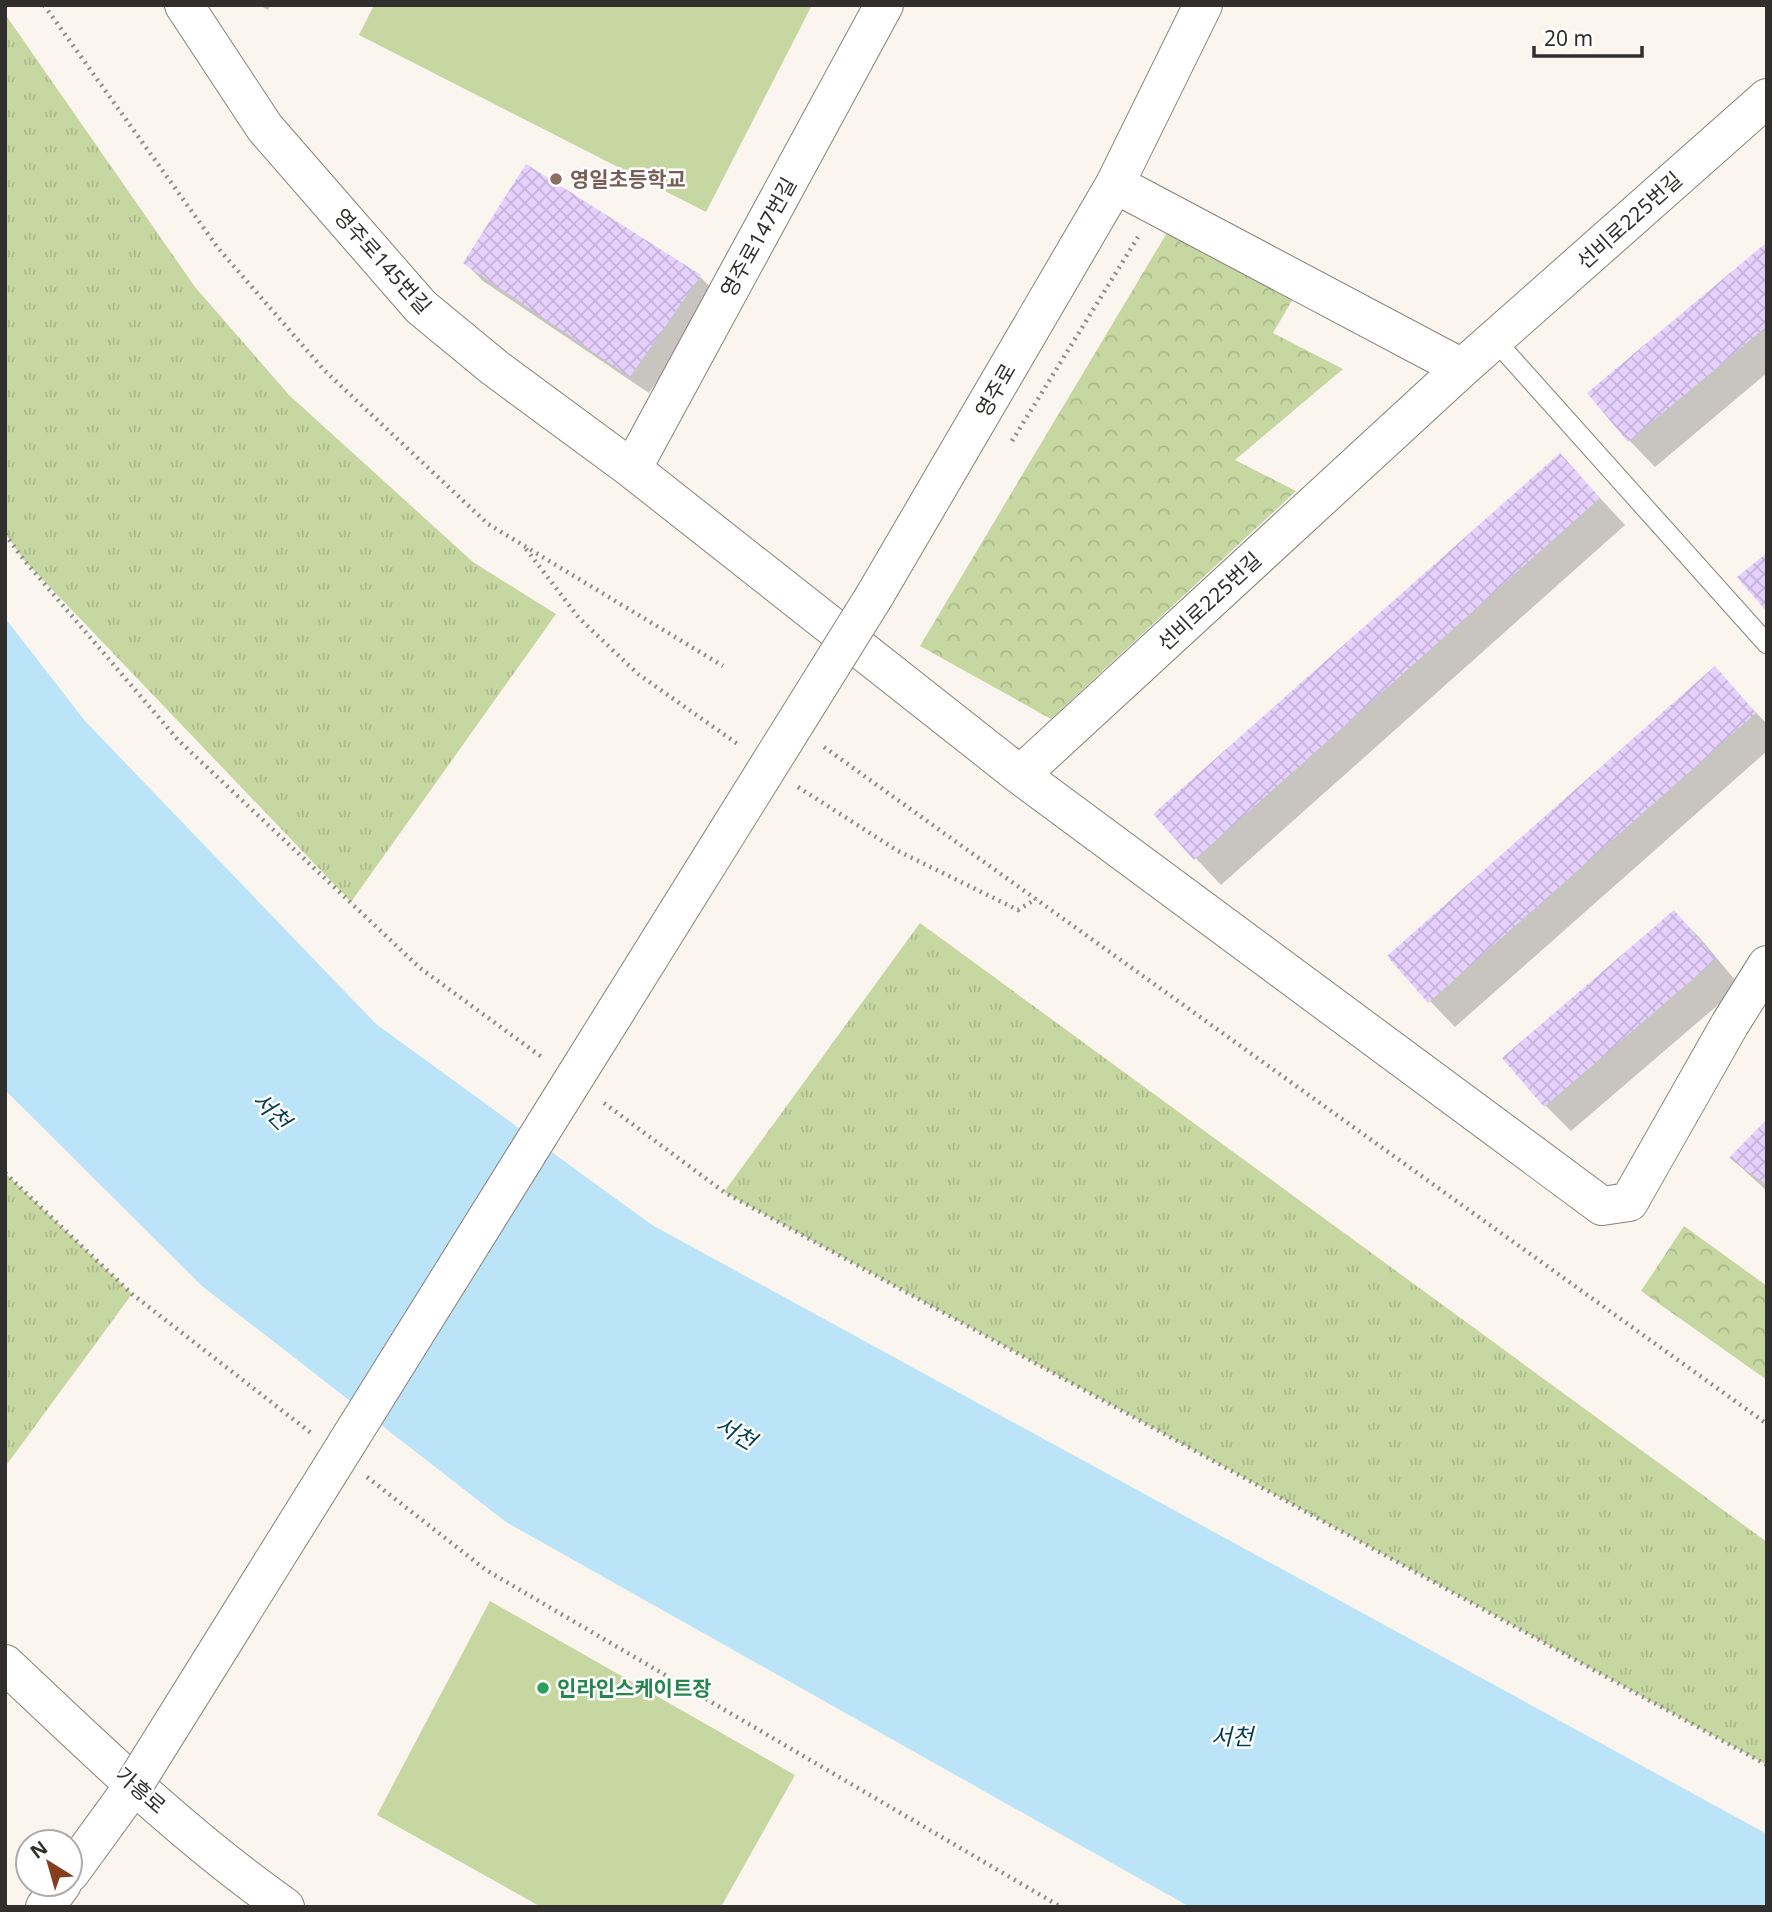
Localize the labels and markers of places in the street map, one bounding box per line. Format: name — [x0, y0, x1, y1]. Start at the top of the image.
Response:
place label: 영일초등학교 — [570, 165, 686, 193]
marker: 영일초등학교 — [548, 171, 564, 187]
place label: 인라인스케이트장 — [557, 1674, 712, 1702]
marker: 인라인스케이트장 — [535, 1680, 551, 1696]

